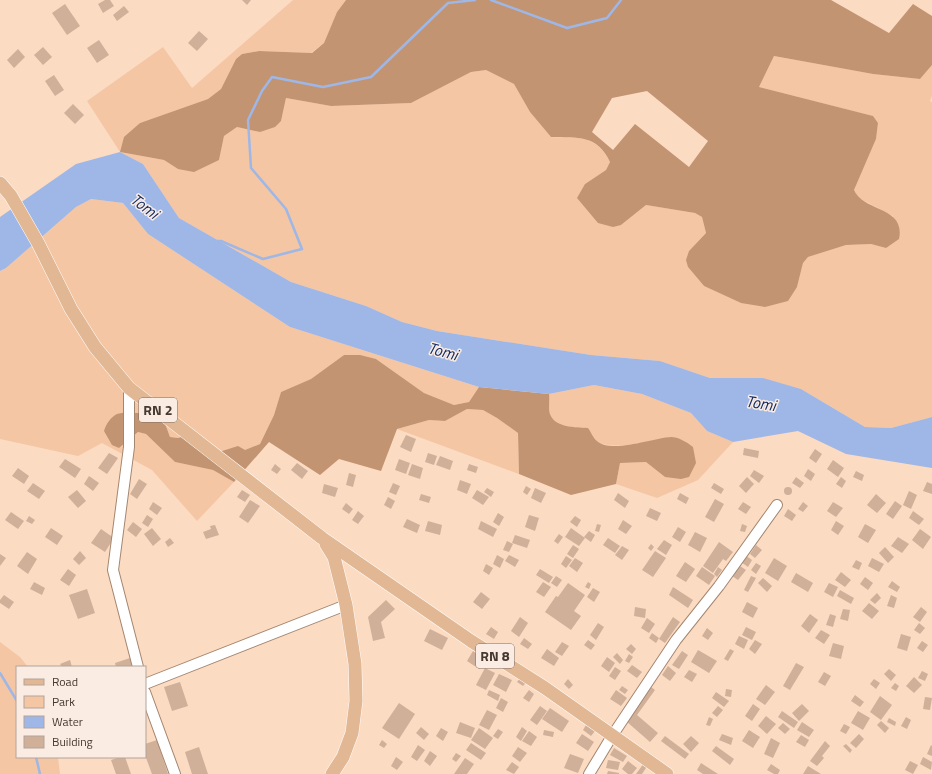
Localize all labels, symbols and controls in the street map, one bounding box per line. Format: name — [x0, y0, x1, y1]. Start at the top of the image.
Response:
water label: Tomi — [126, 187, 166, 226]
water label: Tomi — [425, 336, 462, 367]
water label: Tomi — [744, 389, 779, 417]
road number: RN 2 — [139, 398, 177, 422]
road number: RN 8 — [476, 644, 514, 668]
legend — [16, 666, 146, 758]
text: Road — [52, 672, 78, 691]
text: Park — [52, 692, 75, 711]
text: Water — [52, 712, 83, 731]
text: Building — [52, 732, 93, 751]

